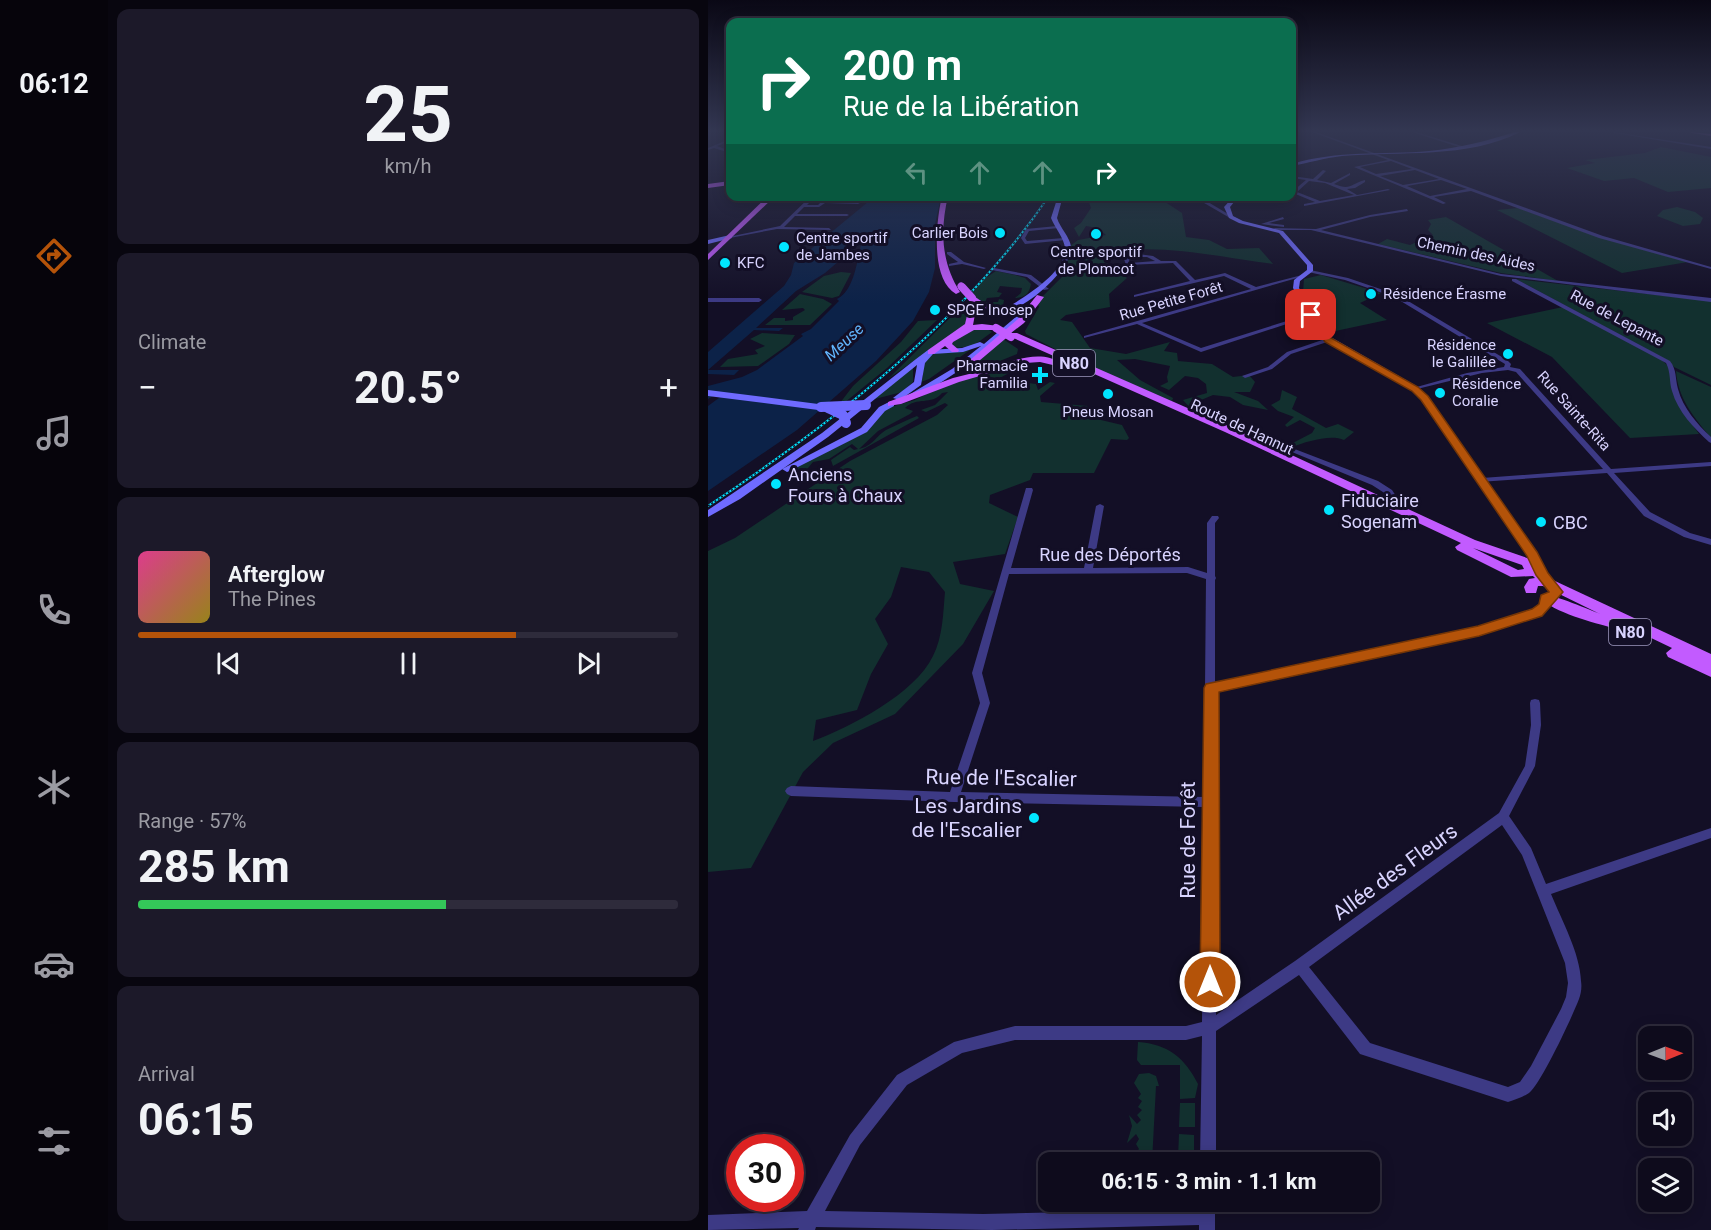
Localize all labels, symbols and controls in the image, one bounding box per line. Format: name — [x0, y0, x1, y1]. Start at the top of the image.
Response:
text: 200 m — [843, 41, 962, 90]
icon: right — [744, 42, 822, 120]
text: 06:12 — [19, 68, 89, 100]
text: 25 — [363, 69, 453, 160]
text: Rue de la Libération — [843, 91, 1079, 123]
text: km/h — [385, 154, 431, 178]
icon: left — [900, 156, 933, 189]
icon: ahead — [963, 156, 996, 189]
icon: ahead — [1026, 156, 1059, 189]
icon: right — [1089, 156, 1122, 189]
place label: Carlier Bois — [912, 224, 988, 242]
marker: Carlier Bois — [993, 226, 1007, 240]
marker: Centre sportif de Plomcot — [1089, 227, 1103, 241]
place label: Centre sportif de Jambes — [796, 229, 888, 264]
street label: Chemin des Aides — [1415, 233, 1537, 275]
icon: directions — [33, 235, 75, 277]
marker: Centre sportif de Jambes — [777, 240, 791, 254]
place label: Centre sportif de Plomcot — [1050, 243, 1143, 278]
place label: KFC — [737, 254, 765, 272]
marker: KFC — [718, 256, 732, 270]
street label: Rue Petite Forêt — [1117, 278, 1225, 324]
place label: Résidence Érasme — [1383, 285, 1506, 303]
street label: Rue de Lepante — [1567, 286, 1667, 350]
marker: Résidence Érasme — [1364, 287, 1378, 301]
pin — [1285, 289, 1336, 340]
icon: arrive — [1294, 298, 1327, 331]
place label: SPGE Inosep — [947, 301, 1033, 319]
marker: SPGE Inosep — [928, 303, 942, 317]
water label: Meuse — [820, 319, 868, 365]
text: Climate — [138, 330, 206, 354]
place label: Résidence le Galillée — [1427, 336, 1496, 371]
marker: Résidence le Galillée — [1501, 347, 1515, 361]
road number: N80 — [1053, 350, 1095, 376]
place label: Pharmacie Familia — [956, 357, 1028, 392]
text: 20.5° — [354, 361, 462, 414]
street label: Rue Sainte-Rita — [1533, 367, 1615, 455]
text: − — [138, 368, 157, 407]
text: + — [659, 368, 678, 407]
marker: Pharmacie Familia — [1033, 368, 1047, 382]
place label: Résidence Coralie — [1452, 375, 1521, 410]
marker: Résidence Coralie — [1433, 386, 1447, 400]
marker: Pneus Mosan — [1101, 387, 1115, 401]
street label: Route de Hannut — [1188, 395, 1296, 459]
place label: Pneus Mosan — [1062, 403, 1154, 421]
icon: music — [33, 412, 75, 454]
place label: Anciens Fours à Chaux — [788, 464, 902, 506]
marker: Anciens Fours à Chaux — [769, 477, 783, 491]
place label: Fiduciaire Sogenam — [1341, 490, 1419, 532]
marker: Fiduciaire Sogenam — [1322, 503, 1336, 517]
place label: CBC — [1553, 512, 1588, 533]
marker: CBC — [1534, 515, 1548, 529]
street label: Rue des Déportés — [1039, 544, 1181, 565]
text: Afterglow — [228, 562, 325, 587]
text: The Pines — [228, 587, 316, 611]
icon: phone — [33, 589, 75, 631]
road number: N80 — [1609, 619, 1651, 645]
icon: previous — [212, 647, 245, 680]
icon: pause — [392, 647, 425, 680]
icon: next — [572, 647, 605, 680]
street label: Rue de l'Escalier — [925, 765, 1077, 791]
icon: climate — [33, 766, 75, 808]
street label: Rue de Forêt — [1176, 781, 1200, 899]
place label: Les Jardins de l'Escalier — [911, 794, 1022, 842]
text: Range · 57% — [138, 809, 246, 833]
marker: Les Jardins de l'Escalier — [1027, 811, 1041, 825]
street label: Allée des Fleurs — [1328, 819, 1462, 925]
text: 285 km — [138, 840, 290, 893]
icon: car — [33, 943, 75, 985]
position arrow — [1178, 950, 1242, 1014]
north arrow — [1638, 1026, 1692, 1080]
map controls — [1638, 1026, 1692, 1212]
text: Arrival — [138, 1062, 195, 1086]
button: sound — [1638, 1092, 1692, 1146]
text: 06:15 — [138, 1093, 254, 1146]
icon: filters — [33, 1120, 75, 1162]
speed limit sign: 30 — [726, 1134, 804, 1212]
button: layers — [1638, 1158, 1692, 1212]
text: 06:15 · 3 min · 1.1 km — [1101, 1169, 1317, 1194]

